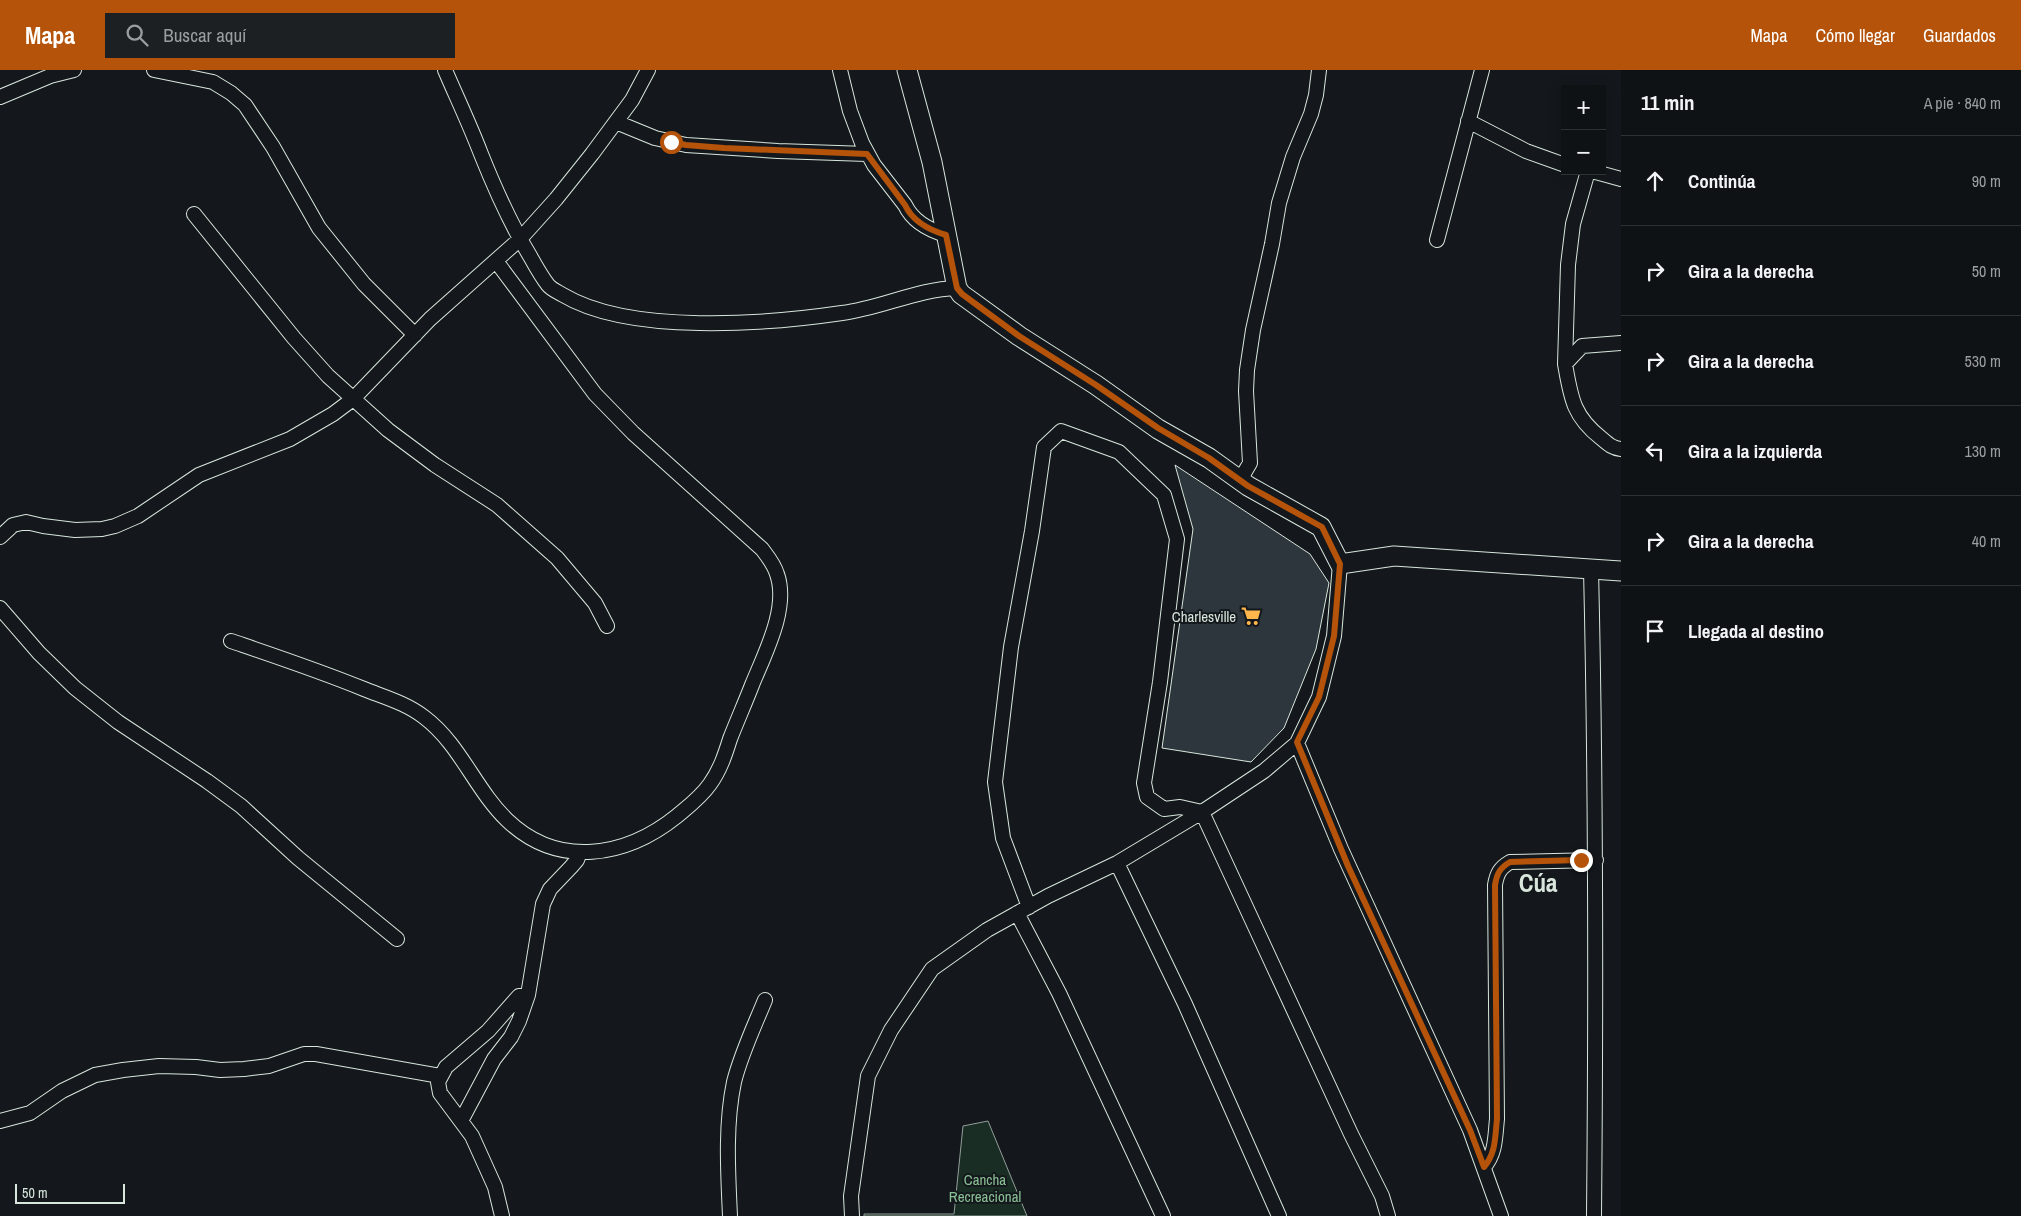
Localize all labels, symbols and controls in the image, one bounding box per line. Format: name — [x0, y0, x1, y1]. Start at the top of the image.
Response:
search box — [105, 13, 455, 58]
text: Mapa — [25, 19, 75, 51]
icon: search — [123, 21, 151, 49]
text: Buscar aquí — [163, 22, 246, 48]
text: Mapa — [1750, 23, 1787, 48]
text: Cómo llegar — [1815, 23, 1895, 48]
text: Guardados — [1923, 23, 1996, 48]
map controls — [1561, 85, 1606, 175]
button: + — [1561, 85, 1606, 130]
text: 11 min — [1641, 88, 1695, 117]
text: A pie · 840 m — [1924, 92, 2001, 114]
button: − — [1561, 130, 1606, 175]
route start — [660, 131, 683, 154]
icon: ahead — [1641, 167, 1669, 195]
text: Continúa — [1688, 168, 1756, 194]
text: 90 m — [1972, 170, 2001, 192]
icon: right — [1641, 257, 1669, 285]
text: Gira a la derecha — [1688, 258, 1814, 284]
text: 50 m — [1972, 260, 2001, 282]
icon: right — [1641, 347, 1669, 375]
text: Gira a la derecha — [1688, 348, 1814, 374]
text: 530 m — [1965, 350, 2001, 372]
icon: left — [1641, 437, 1669, 465]
text: Gira a la izquierda — [1688, 438, 1822, 464]
text: 130 m — [1965, 440, 2001, 462]
icon: right — [1641, 527, 1669, 555]
text: Gira a la derecha — [1688, 528, 1814, 554]
text: 40 m — [1972, 530, 2001, 552]
supermarket icon: Charlesville — [1240, 605, 1262, 627]
place label: Charlesville — [1172, 606, 1236, 627]
icon: arrive — [1641, 617, 1669, 645]
text: Llegada al destino — [1688, 618, 1824, 644]
route end — [1570, 849, 1593, 872]
district label: Cúa — [1519, 866, 1558, 900]
park label: Cancha Recreacional — [949, 1169, 1021, 1207]
scale bar — [15, 1181, 125, 1204]
text: 50 m — [22, 1184, 48, 1202]

